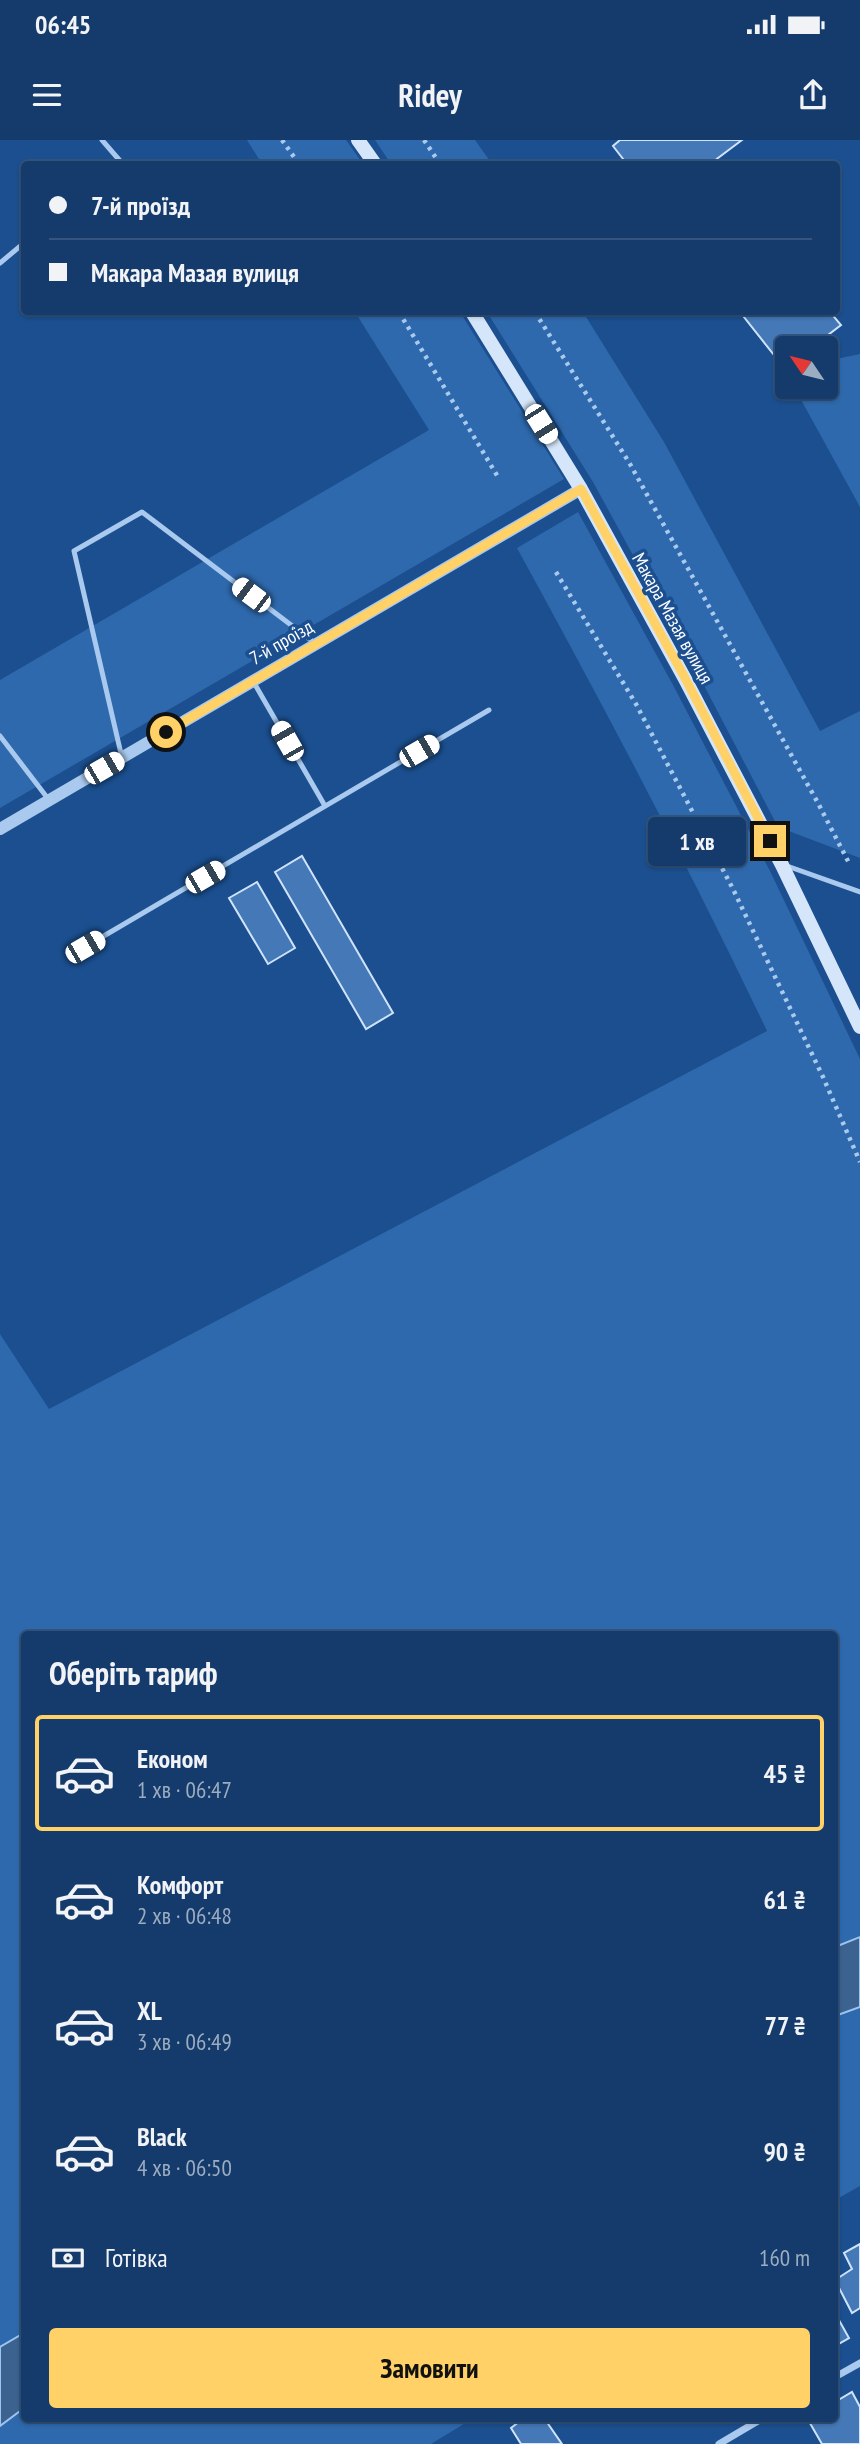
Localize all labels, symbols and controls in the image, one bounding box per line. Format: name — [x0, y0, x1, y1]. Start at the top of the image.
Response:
text: 06:45 — [35, 8, 91, 41]
text: Ridey — [398, 74, 462, 116]
icon: menu — [28, 76, 66, 114]
icon: share — [794, 76, 832, 114]
text: 7-й проїзд — [91, 189, 190, 222]
text: Макара Мазая вулиця — [91, 256, 299, 289]
north arrow — [775, 336, 838, 399]
map controls — [775, 336, 838, 399]
car — [521, 401, 562, 447]
street label: Макара Мазая вулиця — [627, 548, 719, 688]
car — [228, 574, 275, 616]
street label: 7-й проїзд — [245, 614, 318, 670]
route start — [150, 716, 182, 748]
car — [268, 718, 307, 764]
car — [396, 731, 443, 771]
car — [81, 748, 128, 788]
callout: 1 хв — [648, 816, 746, 866]
route end — [754, 825, 786, 857]
text: 1 хв — [679, 827, 715, 856]
car — [182, 857, 229, 897]
car — [62, 927, 109, 967]
text: Оберіть тариф — [49, 1652, 217, 1694]
icon: car — [53, 1742, 116, 1805]
text: Економ — [137, 1742, 208, 1775]
text: 45 ₴ — [763, 1757, 806, 1790]
text: 1 хв · 06:47 — [137, 1775, 232, 1804]
icon: car — [53, 1868, 116, 1931]
text: Комфорт — [137, 1868, 223, 1901]
text: 61 ₴ — [763, 1883, 806, 1916]
text: 2 хв · 06:48 — [137, 1901, 232, 1930]
icon: car — [53, 1994, 116, 2057]
text: XL — [137, 1994, 162, 2027]
text: 77 ₴ — [765, 2009, 806, 2042]
text: 3 хв · 06:49 — [137, 2027, 232, 2056]
icon: car — [53, 2120, 116, 2183]
text: Black — [137, 2120, 187, 2153]
text: 90 ₴ — [763, 2135, 806, 2168]
text: 4 хв · 06:50 — [137, 2153, 232, 2182]
icon: cash — [49, 2239, 87, 2277]
text: Готівка — [105, 2241, 168, 2274]
text: 160 m — [759, 2243, 810, 2272]
button: Замовити — [49, 2328, 810, 2408]

